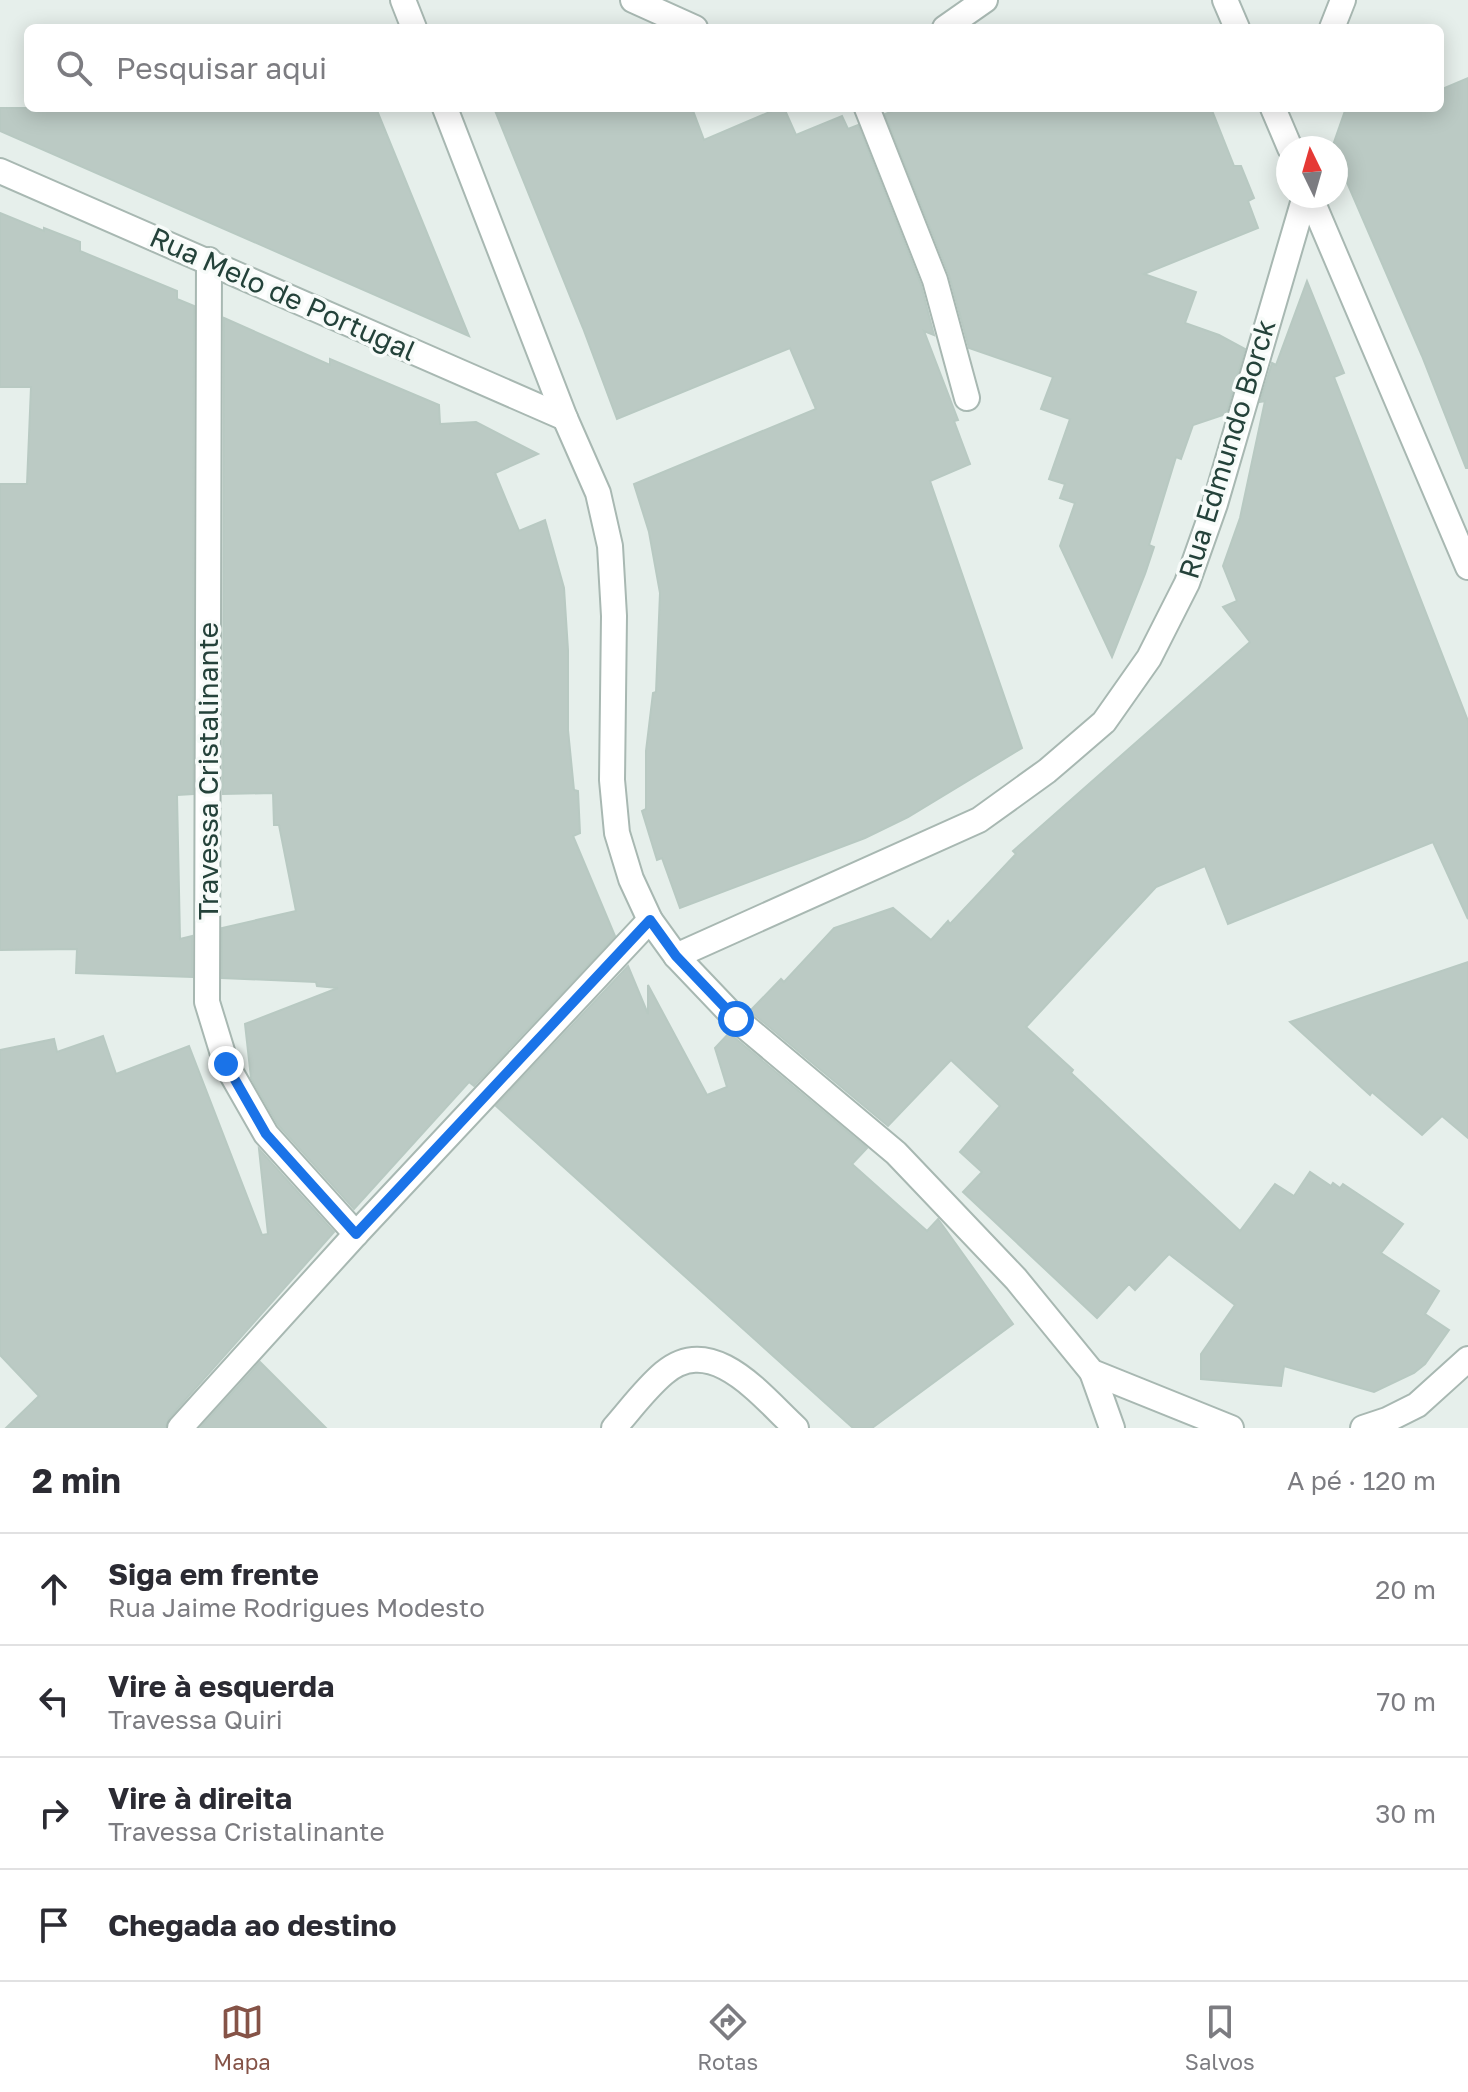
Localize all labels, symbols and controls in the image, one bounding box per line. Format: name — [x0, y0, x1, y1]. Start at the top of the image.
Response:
search box — [24, 24, 1444, 112]
icon: search — [52, 46, 96, 90]
text: Pesquisar aqui — [116, 50, 327, 86]
north arrow — [1276, 136, 1348, 208]
street label: Rua Melo de Portugal — [145, 220, 421, 367]
street label: Rua Edmundo Borck — [1171, 315, 1282, 583]
street label: Travessa Cristalinante — [191, 622, 224, 920]
route start — [718, 1001, 754, 1037]
route end — [208, 1046, 244, 1082]
text: 2 min — [32, 1460, 121, 1500]
text: A pé · 120 m — [1287, 1465, 1436, 1496]
text: Siga em frente — [108, 1556, 319, 1592]
icon: ahead — [32, 1567, 76, 1611]
text: 20 m — [1375, 1574, 1436, 1605]
text: Rua Jaime Rodrigues Modesto — [108, 1592, 485, 1623]
text: Vire à esquerda — [108, 1668, 334, 1704]
icon: left — [32, 1679, 76, 1723]
text: 70 m — [1377, 1686, 1436, 1717]
text: Travessa Quiri — [108, 1704, 283, 1735]
text: Vire à direita — [108, 1780, 292, 1816]
icon: right — [32, 1791, 76, 1835]
text: 30 m — [1375, 1798, 1436, 1829]
text: Travessa Cristalinante — [108, 1816, 385, 1847]
icon: arrive — [32, 1903, 76, 1947]
text: Chegada ao destino — [108, 1907, 396, 1943]
tab: Mapa — [213, 2000, 271, 2075]
tab: Rotas — [697, 2000, 758, 2075]
tab: Salvos — [1185, 2000, 1255, 2075]

